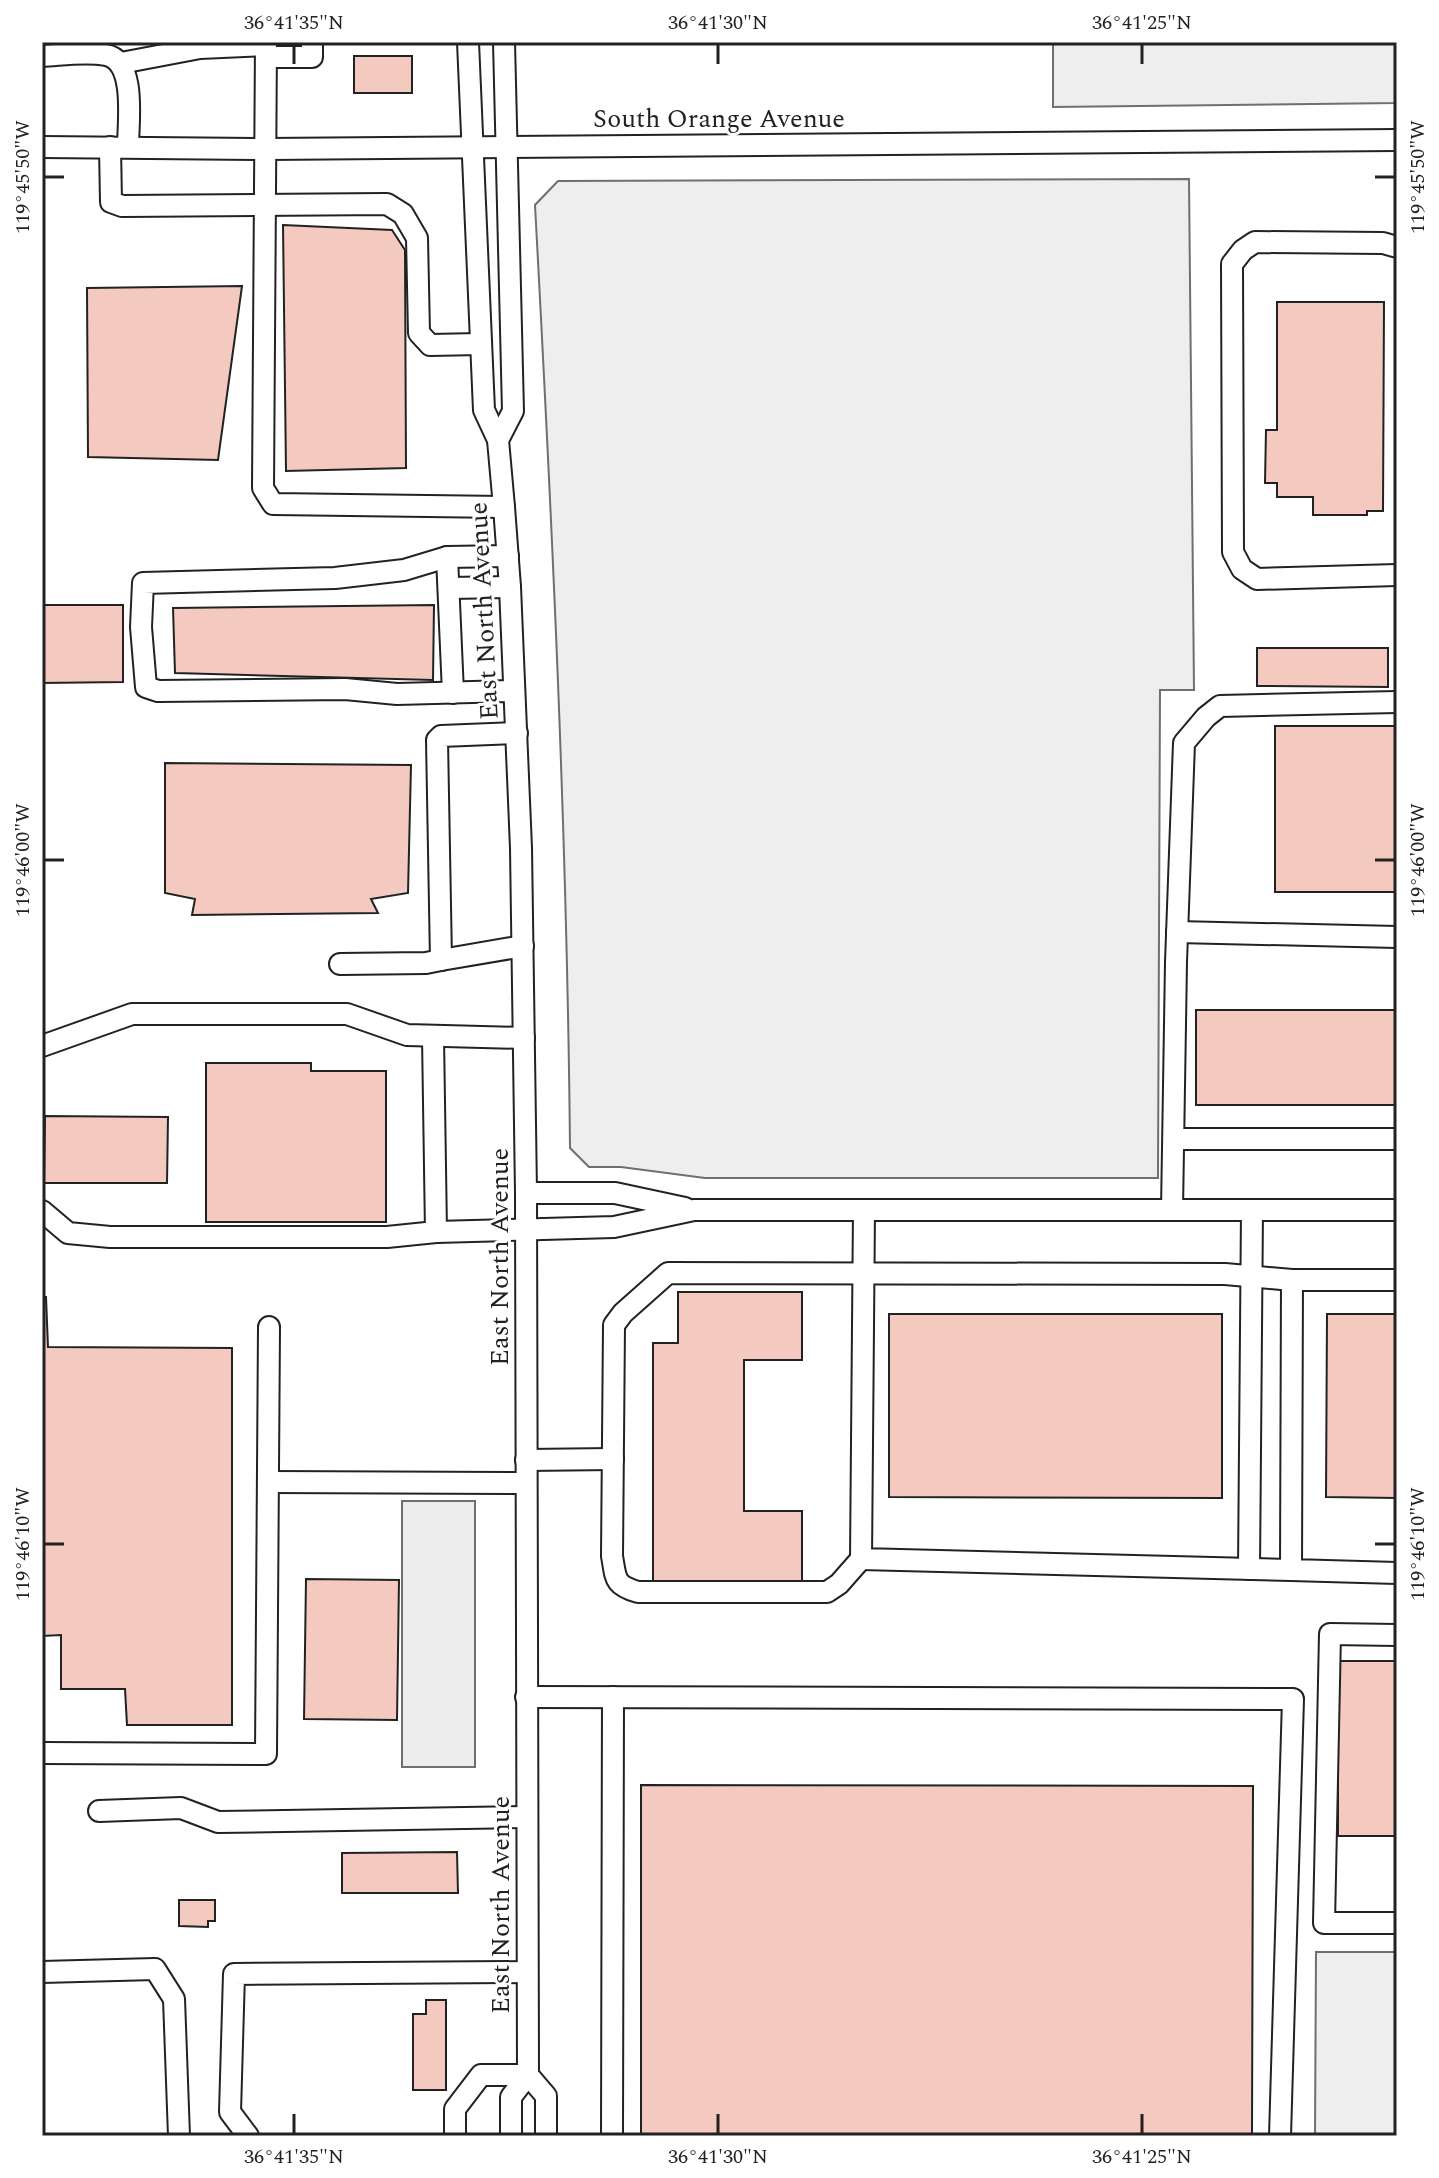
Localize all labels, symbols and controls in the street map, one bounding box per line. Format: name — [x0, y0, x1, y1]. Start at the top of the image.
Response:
text: 36°41'35"N — [244, 8, 344, 38]
text: 36°41'30"N — [668, 8, 768, 38]
text: 36°41'25"N — [1092, 8, 1192, 38]
street label: South Orange Avenue — [593, 99, 845, 139]
text: 119°45'50"W — [8, 120, 38, 234]
text: 119°45'50"W — [1403, 120, 1433, 234]
street label: East North Avenue — [458, 501, 510, 721]
text: 119°46'00"W — [8, 803, 38, 917]
text: 119°46'00"W — [1403, 803, 1433, 917]
street label: East North Avenue — [480, 1148, 520, 1366]
text: 119°46'10"W — [8, 1487, 38, 1601]
text: 119°46'10"W — [1403, 1487, 1433, 1601]
street label: East North Avenue — [481, 1796, 521, 2014]
text: 36°41'35"N — [244, 2142, 344, 2172]
text: 36°41'30"N — [668, 2142, 768, 2172]
text: 36°41'25"N — [1092, 2142, 1192, 2172]

